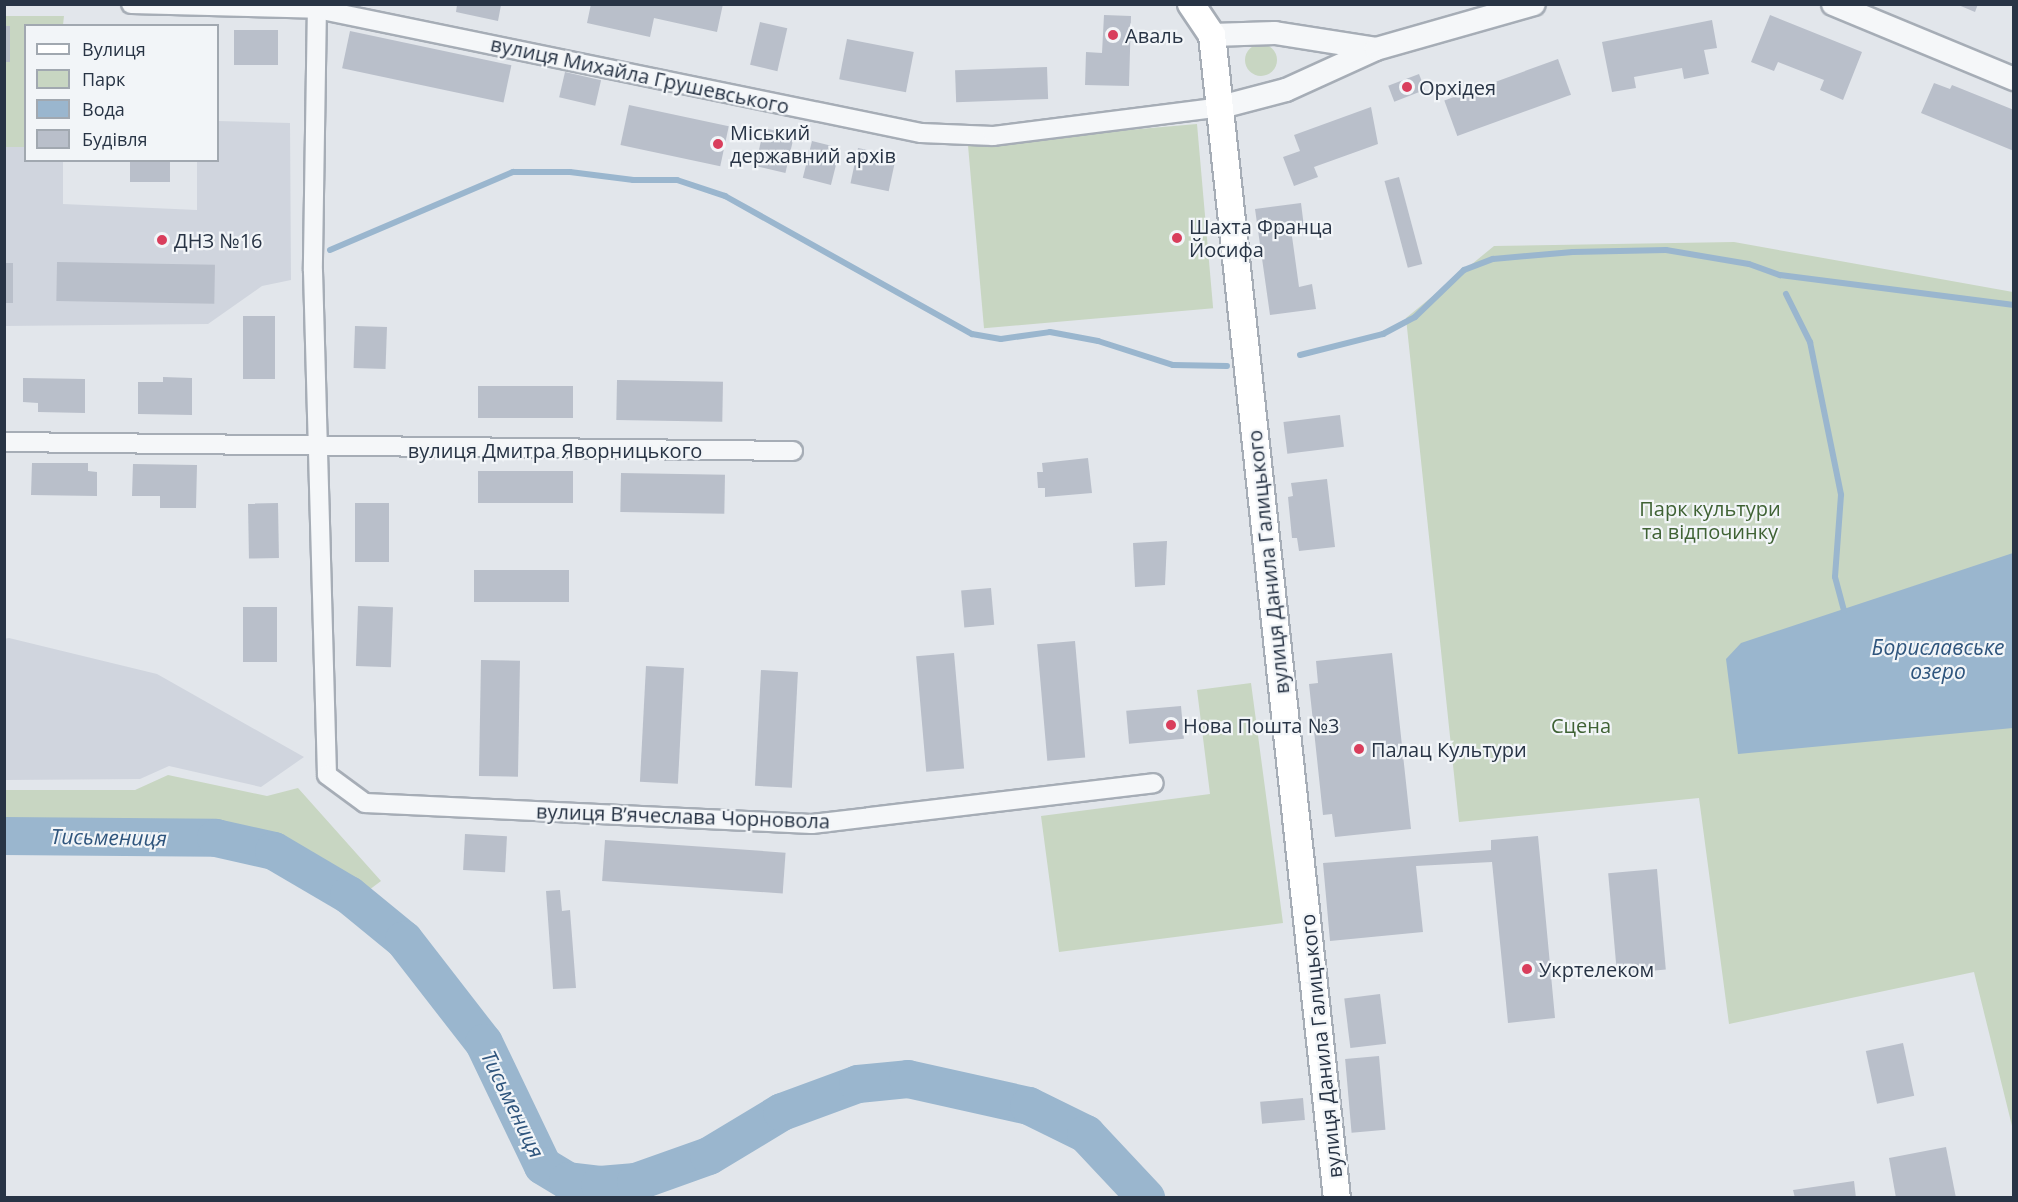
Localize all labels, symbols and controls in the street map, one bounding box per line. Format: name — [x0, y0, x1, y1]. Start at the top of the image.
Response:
place label: Аваль — [1125, 23, 1183, 47]
legend — [24, 24, 219, 162]
marker: Аваль — [1106, 28, 1120, 42]
street label: вулиця Михайла Грушевського — [488, 32, 792, 118]
text: Вулиця — [82, 37, 146, 61]
text: Парк — [82, 67, 125, 91]
place label: Орхідея — [1419, 75, 1496, 99]
marker: Орхідея — [1400, 80, 1414, 94]
text: Вода — [82, 97, 125, 121]
place label: Міський державний архів — [730, 120, 896, 167]
text: Будівля — [82, 127, 148, 151]
marker: Міський державний архів — [711, 137, 725, 151]
place label: Шахта Франца Йосифа — [1189, 214, 1333, 261]
place label: ДНЗ №16 — [174, 228, 263, 252]
marker: Шахта Франца Йосифа — [1170, 231, 1184, 245]
marker: ДНЗ №16 — [155, 233, 169, 247]
street label: вулиця Данила Галицького — [1242, 429, 1294, 695]
street label: вулиця Дмитра Яворницького — [408, 438, 702, 462]
park label: Парк культури та відпочинку — [1639, 497, 1781, 544]
water label: Бориславське озеро — [1872, 634, 2004, 684]
place label: Нова Пошта №3 — [1183, 713, 1339, 737]
park label: Сцена — [1551, 713, 1611, 737]
marker: Нова Пошта №3 — [1164, 718, 1178, 732]
place label: Палац Культури — [1371, 737, 1527, 761]
marker: Палац Культури — [1352, 742, 1366, 756]
street label: вулиця Вʼячеслава Чорновола — [536, 799, 830, 833]
water label: Тисьмениця — [51, 823, 167, 851]
street label: вулиця Данила Галицького — [1295, 913, 1347, 1179]
place label: Укртелеком — [1539, 957, 1654, 981]
marker: Укртелеком — [1520, 962, 1534, 976]
water label: Тисьмениця — [476, 1046, 550, 1162]

